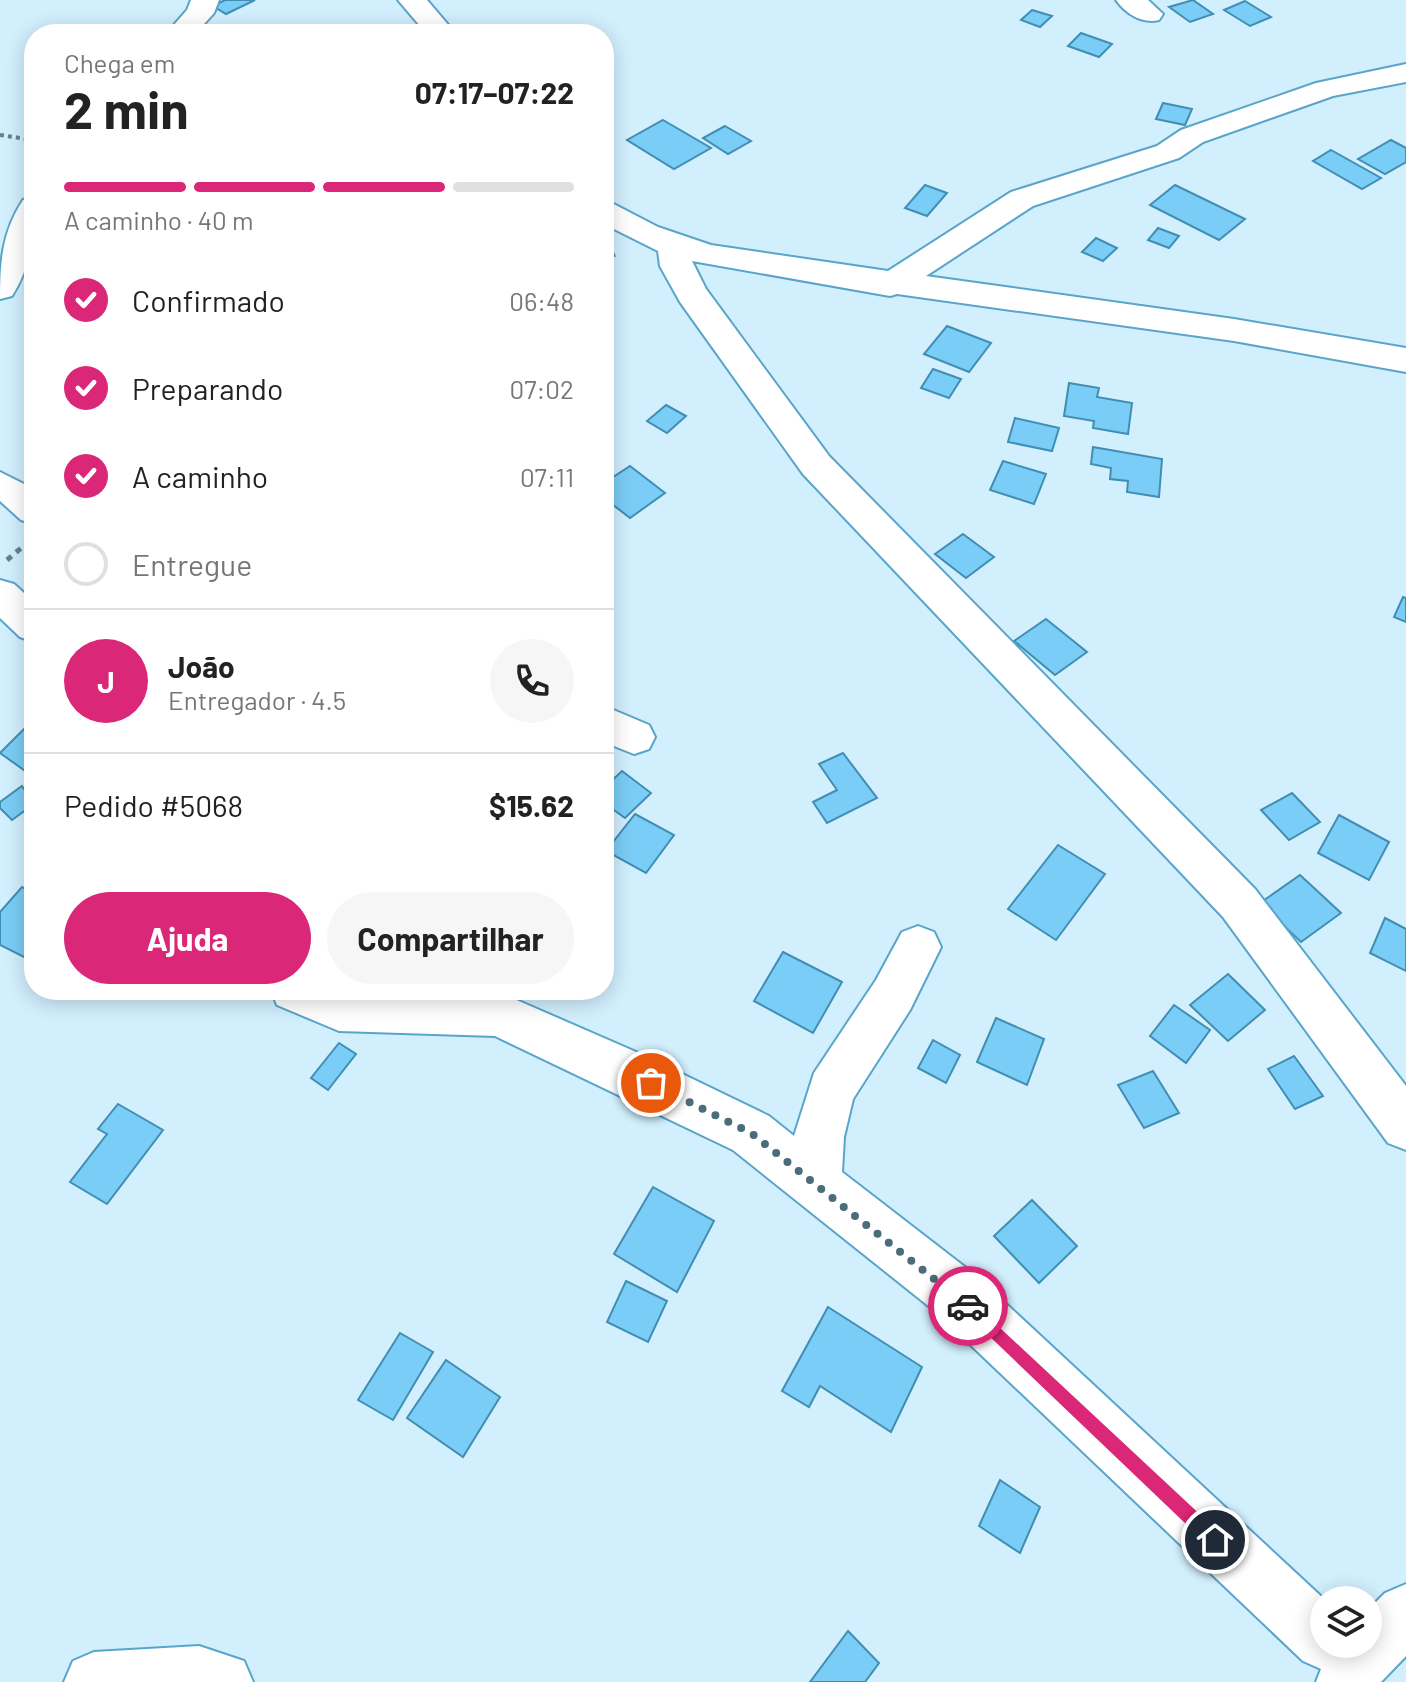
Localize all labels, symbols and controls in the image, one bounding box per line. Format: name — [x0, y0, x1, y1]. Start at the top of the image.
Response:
text: Chega em — [64, 47, 175, 78]
text: 07:17–07:22 — [415, 74, 574, 110]
text: 2 min — [64, 77, 189, 139]
text: A caminho · 40 m — [64, 204, 254, 235]
icon: check — [64, 278, 108, 322]
text: Confirmado — [132, 282, 285, 318]
text: 06:48 — [509, 285, 574, 316]
icon: check — [64, 366, 108, 410]
text: Preparando — [132, 370, 283, 406]
text: 07:02 — [510, 373, 574, 404]
icon: check — [64, 454, 108, 498]
text: A caminho — [132, 458, 268, 494]
text: 07:11 — [520, 461, 574, 492]
text: Entregue — [132, 546, 252, 582]
button: phone — [490, 639, 574, 723]
text: João — [168, 648, 235, 684]
text: J — [97, 663, 115, 699]
text: Entregador · 4.5 — [168, 684, 346, 715]
text: Pedido #5068 — [64, 787, 243, 823]
text: $15.62 — [489, 787, 574, 823]
button: Ajuda — [64, 892, 311, 984]
button: Compartilhar — [327, 892, 574, 984]
pin — [617, 1049, 685, 1117]
icon: bag — [629, 1061, 673, 1105]
courier — [928, 1266, 1008, 1346]
icon: car — [946, 1284, 990, 1328]
pin — [1181, 1506, 1249, 1574]
icon: home — [1193, 1518, 1237, 1562]
map controls — [1310, 1586, 1382, 1658]
button: layers — [1310, 1586, 1382, 1658]

